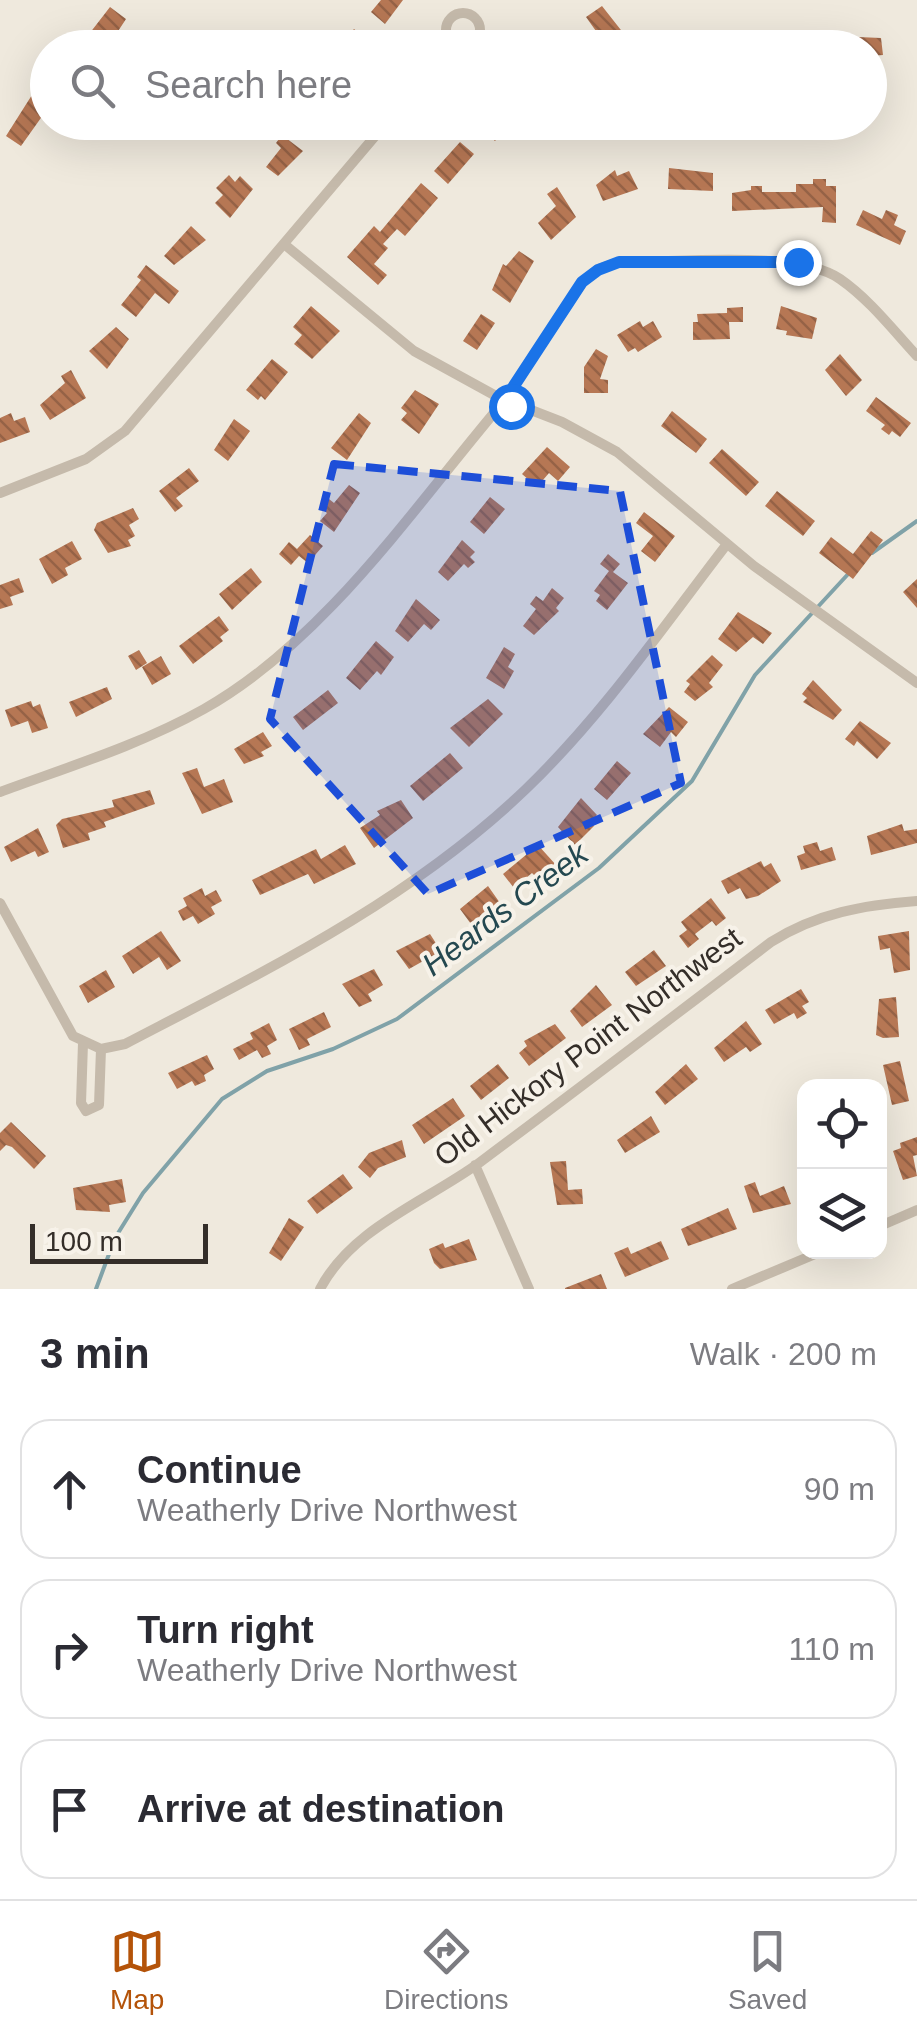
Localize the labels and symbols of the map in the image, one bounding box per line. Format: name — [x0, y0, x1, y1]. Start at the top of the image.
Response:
route end — [776, 240, 822, 286]
route start — [489, 384, 535, 430]
water label: Heards Creek — [415, 834, 596, 983]
street label: Old Hickory Point Northwest — [428, 920, 748, 1173]
scale bar — [30, 1219, 208, 1264]

